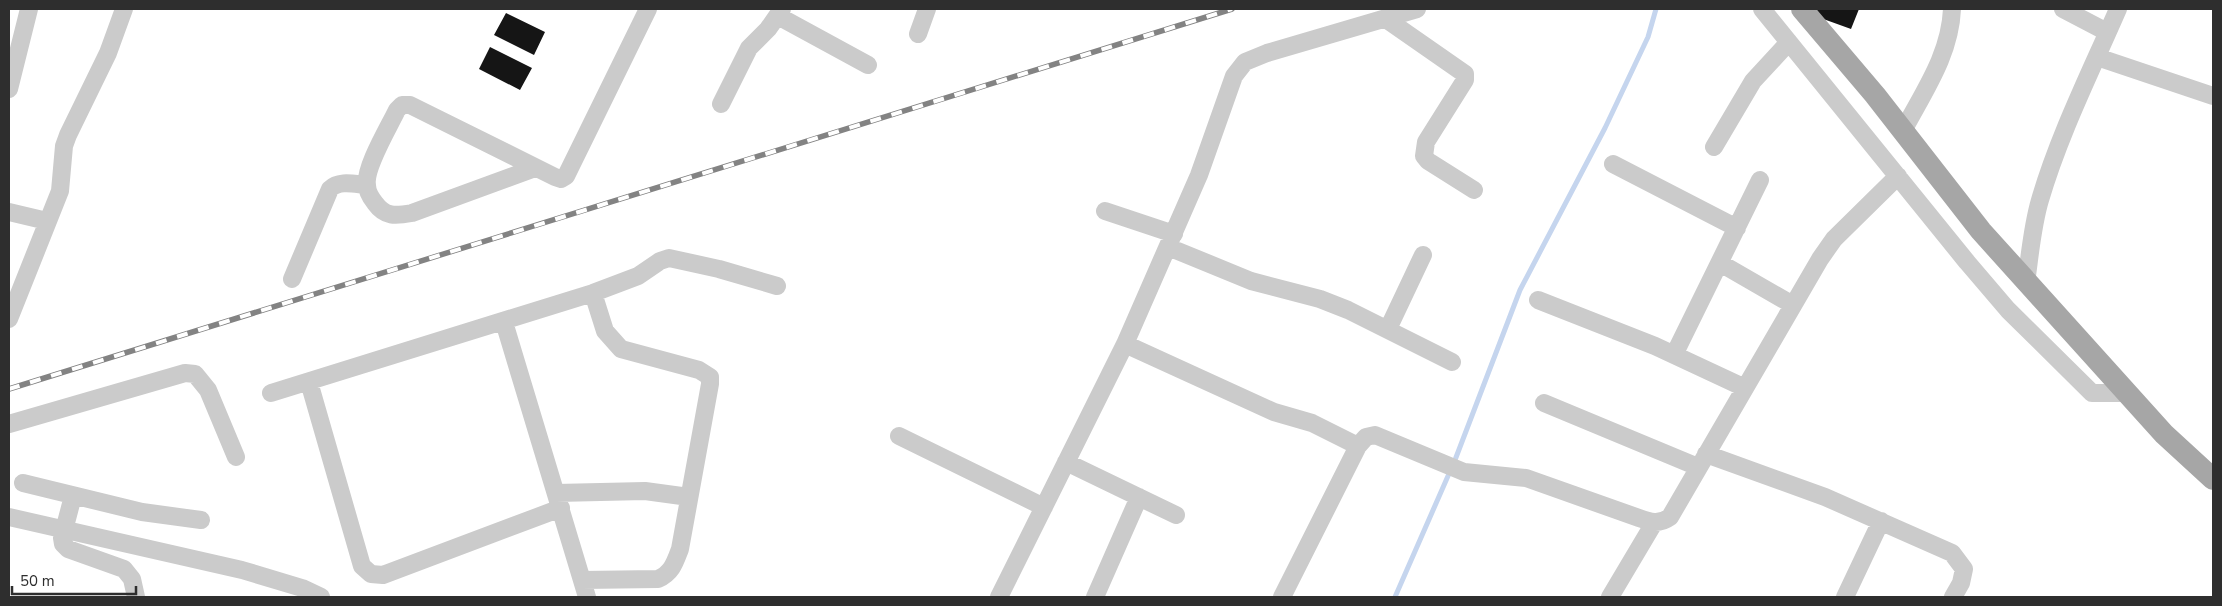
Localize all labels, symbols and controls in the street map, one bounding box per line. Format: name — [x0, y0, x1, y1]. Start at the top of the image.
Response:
scale bar — [12, 564, 136, 596]
text: 50 m — [20, 571, 55, 591]

